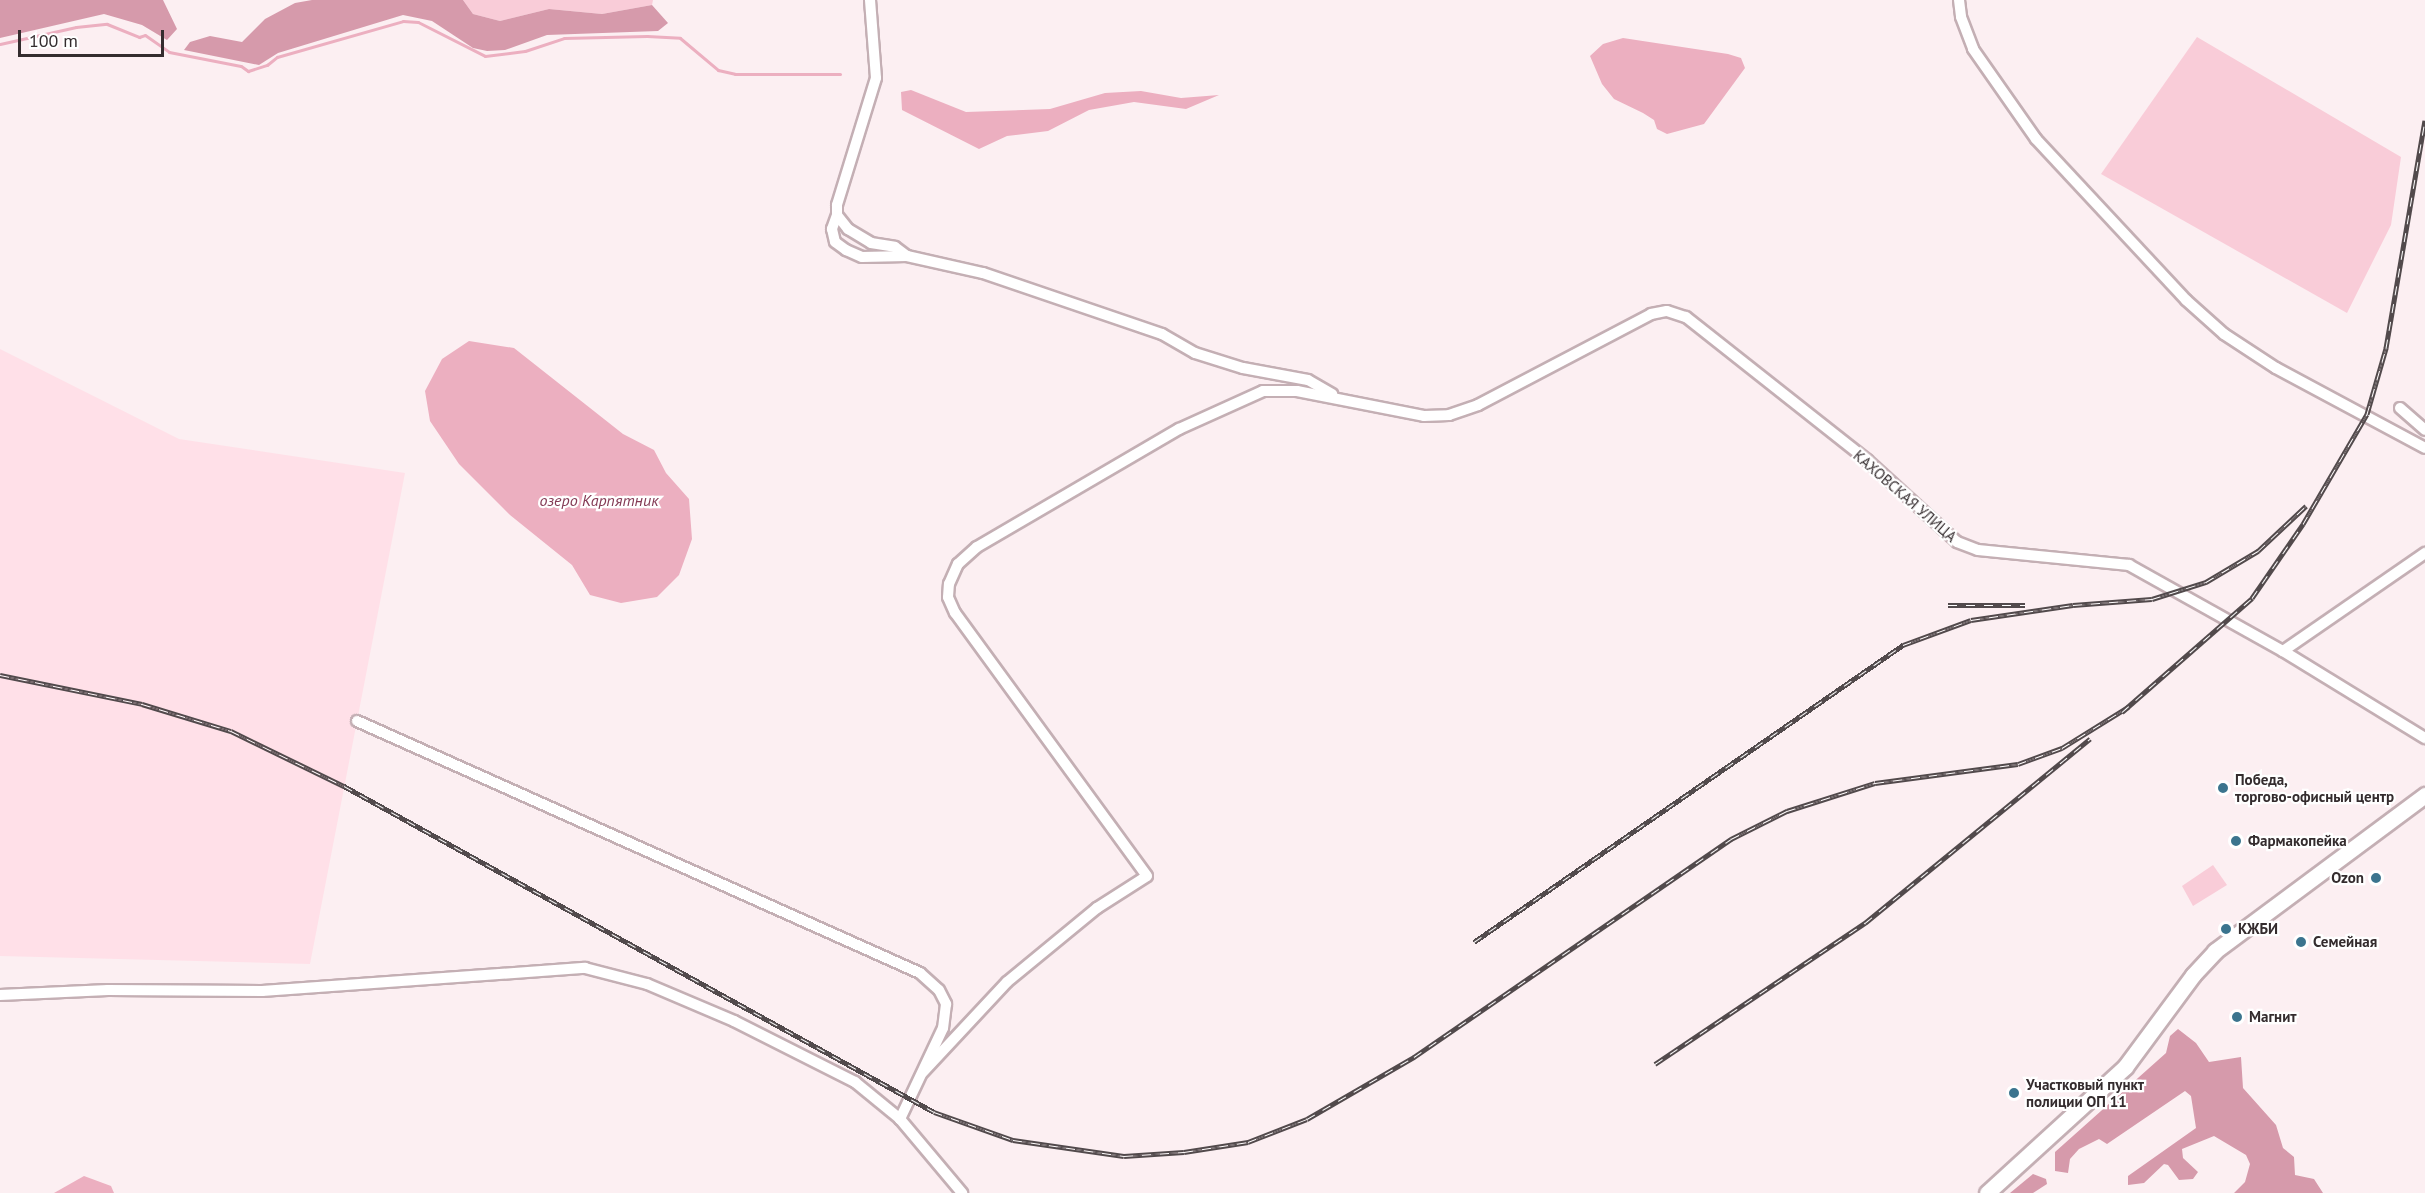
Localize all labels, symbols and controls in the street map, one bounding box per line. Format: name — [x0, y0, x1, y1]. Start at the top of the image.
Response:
scale bar — [21, 18, 166, 56]
text: 100 m — [29, 29, 78, 52]
street label: КАХОВСКАЯ УЛИЦА — [1850, 446, 1960, 546]
water label: озеро Карпятник — [539, 490, 659, 510]
place label: Победа, торгово-офисный центр — [2235, 770, 2394, 805]
marker: Победа, торгово-офисный центр — [2216, 781, 2230, 795]
place label: Фармакопейка — [2248, 832, 2347, 850]
marker: Фармакопейка — [2229, 834, 2243, 848]
place label: Ozon — [2331, 869, 2364, 887]
marker: Ozon — [2369, 871, 2383, 885]
place label: КЖБИ — [2238, 920, 2278, 938]
marker: КЖБИ — [2219, 922, 2233, 936]
place label: Семейная — [2313, 933, 2377, 951]
marker: Семейная — [2294, 935, 2308, 949]
place label: Магнит — [2249, 1008, 2297, 1026]
marker: Магнит — [2230, 1010, 2244, 1024]
place label: Участковый пункт полиции ОП 11 — [2026, 1075, 2144, 1110]
marker: Участковый пункт полиции ОП 11 — [2007, 1086, 2021, 1100]

